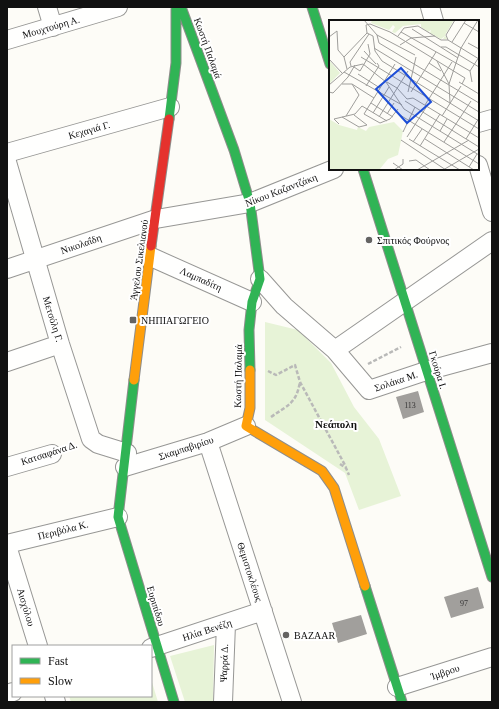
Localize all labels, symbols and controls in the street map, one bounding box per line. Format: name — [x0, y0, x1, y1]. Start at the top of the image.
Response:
street label: Μουχτούρη Α. — [21, 14, 81, 40]
street label: Κωστή Παλαμά — [192, 16, 224, 81]
inset map — [329, 20, 479, 170]
street label: Κεχαγιά Γ. — [67, 119, 111, 141]
street label: Νίκου Καζαντζάκη — [243, 171, 319, 210]
street label: Άγγελου Σικελιανού — [128, 219, 150, 301]
street label: Νικολαΐδη — [59, 232, 103, 256]
marker: Σπιτικός Φούρνος — [364, 235, 374, 245]
place label: Σπιτικός Φούρνος — [377, 235, 449, 246]
street label: Λαμπαδίτη — [178, 265, 224, 293]
street label: Μετσόλη Γ. — [41, 295, 65, 343]
marker: ΝΗΠΙΑΓΩΓΕΙΟ — [128, 315, 138, 325]
place label: ΝΗΠΙΑΓΩΓΕΙΟ — [141, 315, 209, 326]
street label: Κωστή Παλαμά — [232, 343, 244, 408]
street label: Γκούρα Ι. — [427, 350, 449, 390]
street label: Σολάκα Μ. — [373, 368, 419, 394]
house number: 113 — [404, 401, 416, 410]
district label: Νεάπολη — [315, 418, 357, 430]
street label: Σκαμπαβιρίου — [157, 434, 215, 462]
street label: Κατσαφάνα Δ. — [20, 439, 78, 467]
street label: Περιβόλα Κ. — [37, 518, 89, 542]
street label: Θεμιστοκλέους — [235, 541, 265, 603]
street label: Ευριπίδου — [145, 585, 167, 627]
street label: Αισχύλου — [15, 587, 37, 628]
house number: 97 — [460, 599, 468, 608]
street label: Ηλία Βενέζη — [181, 617, 233, 644]
marker: BAZAAR — [281, 630, 291, 640]
place label: BAZAAR — [294, 630, 335, 641]
street label: Ψαρρά Δ. — [218, 644, 230, 682]
legend — [12, 645, 152, 697]
text: Fast — [48, 654, 69, 668]
street label: Ίμβρου — [428, 662, 461, 682]
text: Slow — [48, 674, 73, 688]

